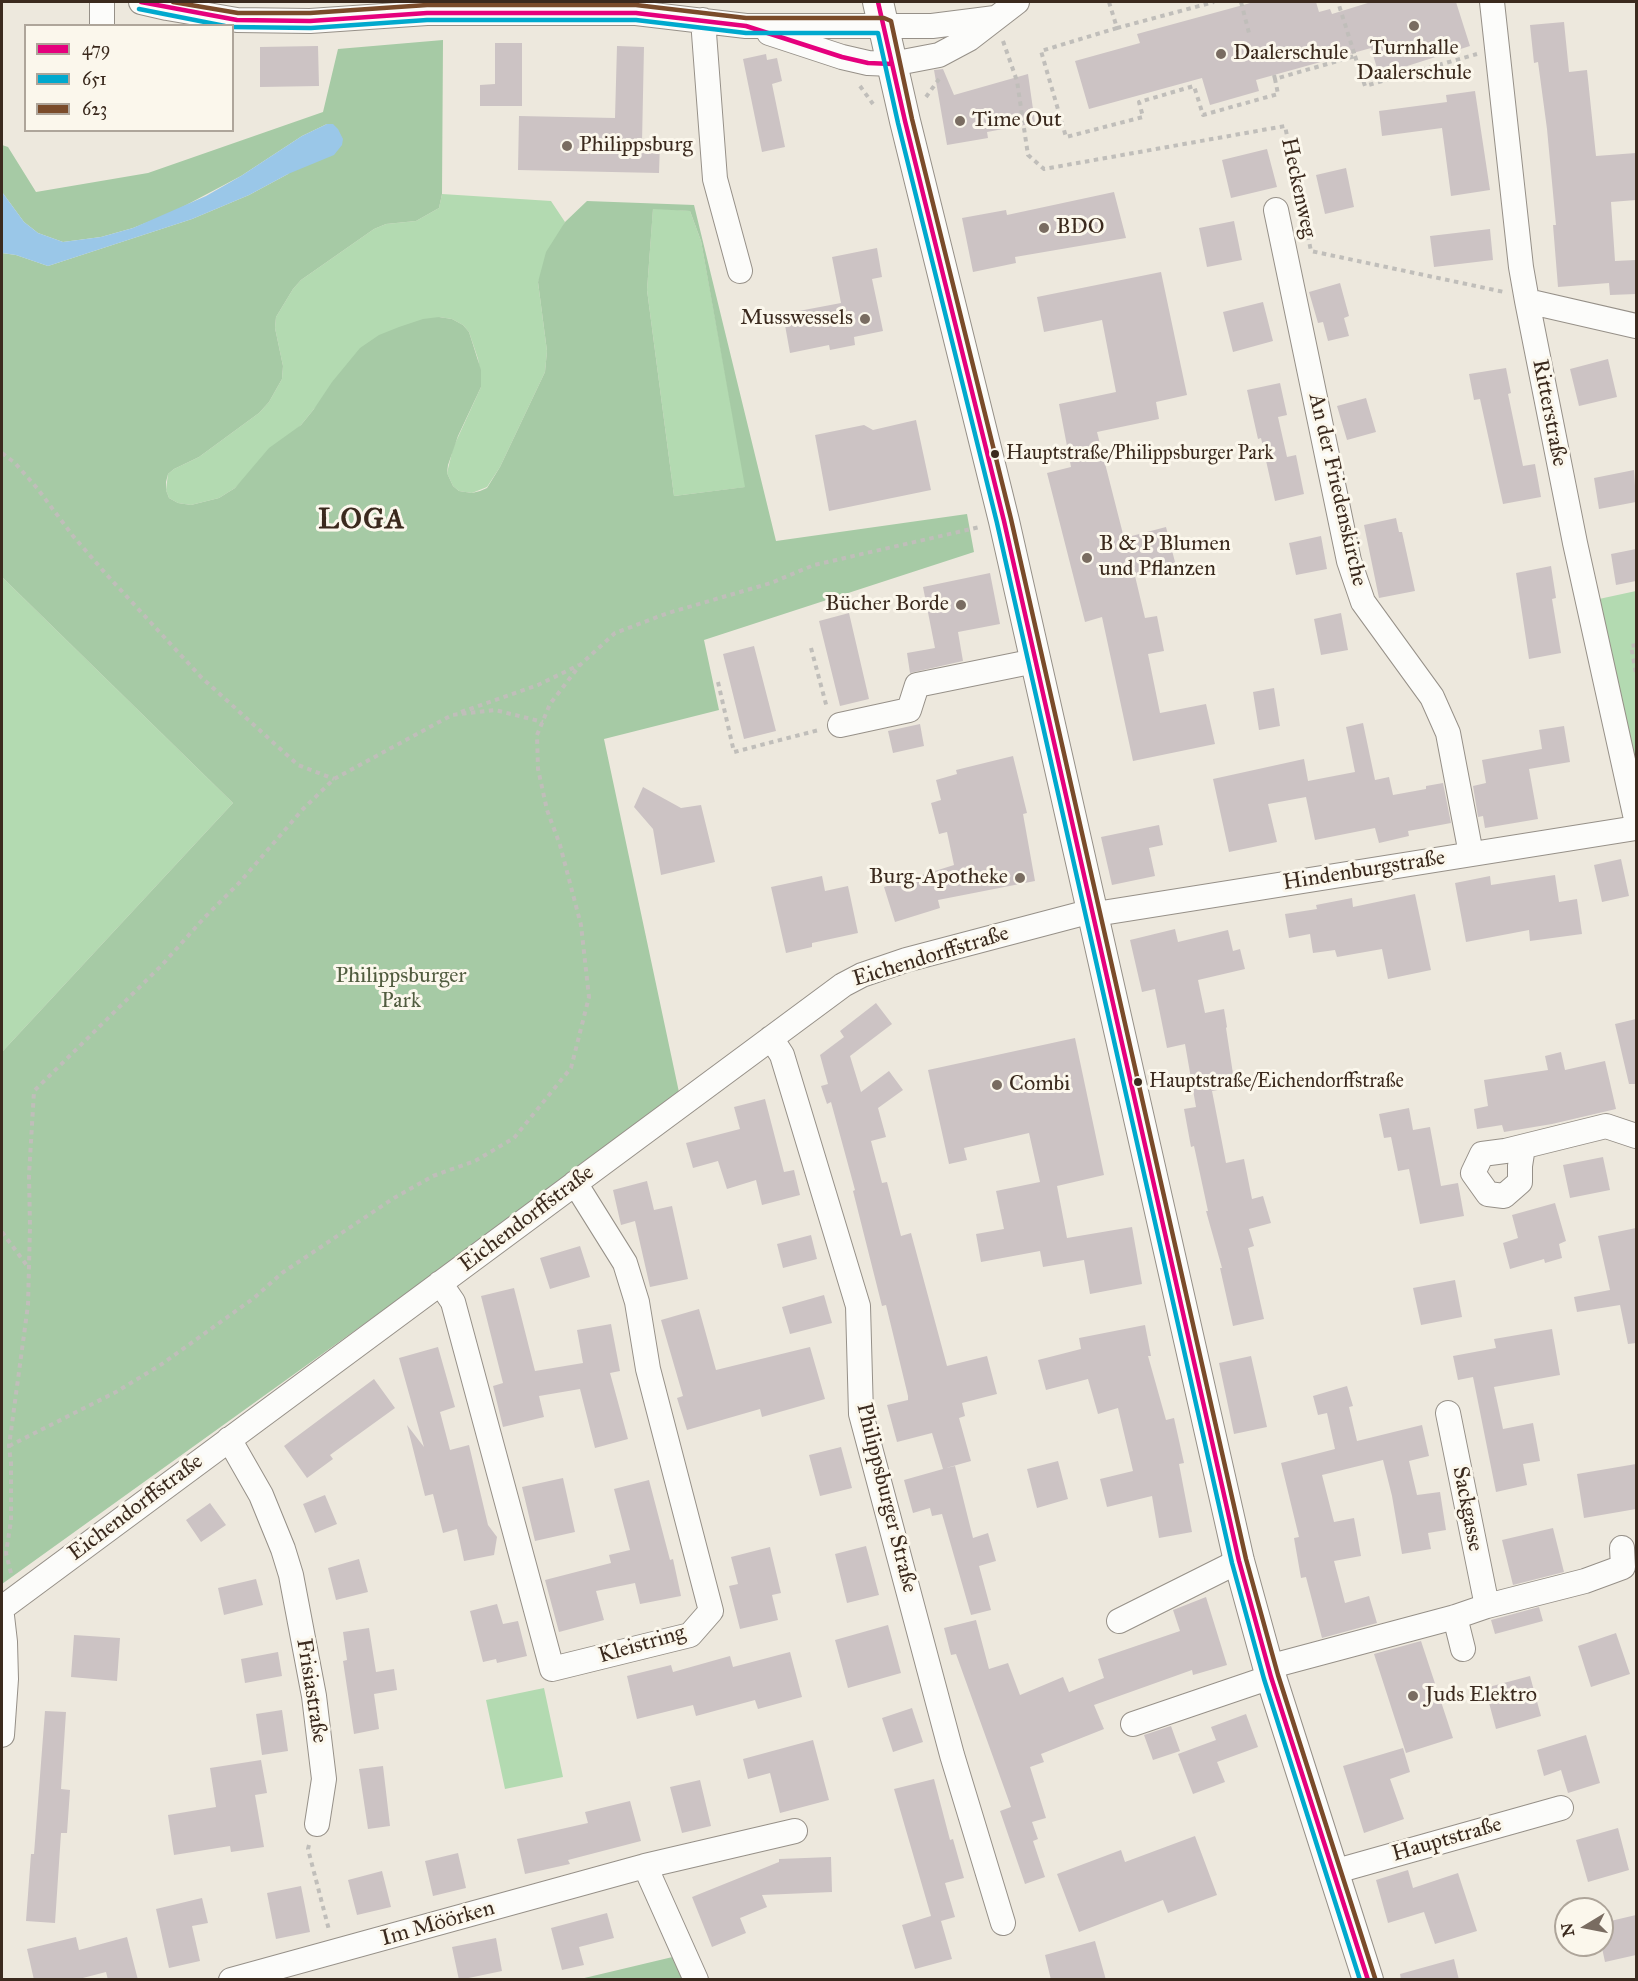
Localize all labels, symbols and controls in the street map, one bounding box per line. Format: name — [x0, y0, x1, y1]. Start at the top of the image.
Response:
marker: Turnhalle Daalerschule — [1407, 19, 1421, 33]
legend — [24, 24, 234, 132]
place label: Turnhalle Daalerschule — [1356, 36, 1472, 88]
text: 479 — [82, 38, 111, 60]
place label: Daalerschule — [1233, 41, 1348, 67]
marker: Daalerschule — [1214, 47, 1228, 61]
text: 651 — [82, 68, 107, 90]
text: 623 — [82, 98, 107, 120]
place label: Time Out — [972, 108, 1062, 134]
marker: Time Out — [953, 114, 967, 128]
place label: Philippsburg — [579, 133, 693, 159]
street label: Heckenweg — [1275, 135, 1321, 241]
marker: Philippsburg — [560, 139, 574, 153]
place label: BDO — [1056, 215, 1104, 241]
marker: BDO — [1037, 221, 1051, 235]
place label: Musswessels — [740, 306, 853, 332]
marker: Musswessels — [858, 312, 872, 326]
street label: Ritterstraße — [1526, 357, 1572, 469]
street label: An der Friedenskirche — [1302, 391, 1372, 589]
place label: Hauptstraße/Philippsburger Park — [1006, 442, 1274, 466]
marker: Hauptstraße/Philippsburger Park — [989, 448, 1001, 460]
district label: LOGA — [318, 504, 406, 538]
place label: B & P Blumen und Pflanzen — [1099, 532, 1231, 584]
marker: B & P Blumen und Pflanzen — [1080, 551, 1094, 565]
place label: Bücher Borde — [825, 592, 949, 618]
marker: Bücher Borde — [954, 598, 968, 612]
street label: Hindenburgstraße — [1281, 845, 1447, 897]
place label: Burg-Apotheke — [869, 865, 1008, 891]
marker: Burg-Apotheke — [1013, 871, 1027, 885]
street label: Eichendorffstraße — [850, 921, 1012, 993]
park label: Philippsburger Park — [335, 964, 467, 1016]
place label: Hauptstraße/Eichendorffstraße — [1149, 1070, 1404, 1094]
place label: Combi — [1009, 1072, 1070, 1098]
marker: Hauptstraße/Eichendorffstraße — [1132, 1076, 1144, 1088]
marker: Combi — [990, 1078, 1004, 1092]
street label: Eichendorffstraße — [454, 1160, 600, 1278]
street label: Philippsburger Straße — [850, 1400, 922, 1596]
street label: Eichendorffstraße — [63, 1449, 209, 1567]
street label: Sackgasse — [1446, 1464, 1488, 1554]
street label: Kleistring — [596, 1620, 688, 1670]
street label: Frisiastraße — [290, 1637, 332, 1745]
place label: Juds Elektro — [1425, 1683, 1537, 1709]
marker: Juds Elektro — [1406, 1689, 1420, 1703]
street label: Hauptstraße — [1389, 1812, 1505, 1868]
street label: Im Möörken — [378, 1895, 498, 1953]
north arrow — [1554, 1897, 1614, 1957]
text: N — [1557, 1922, 1578, 1938]

